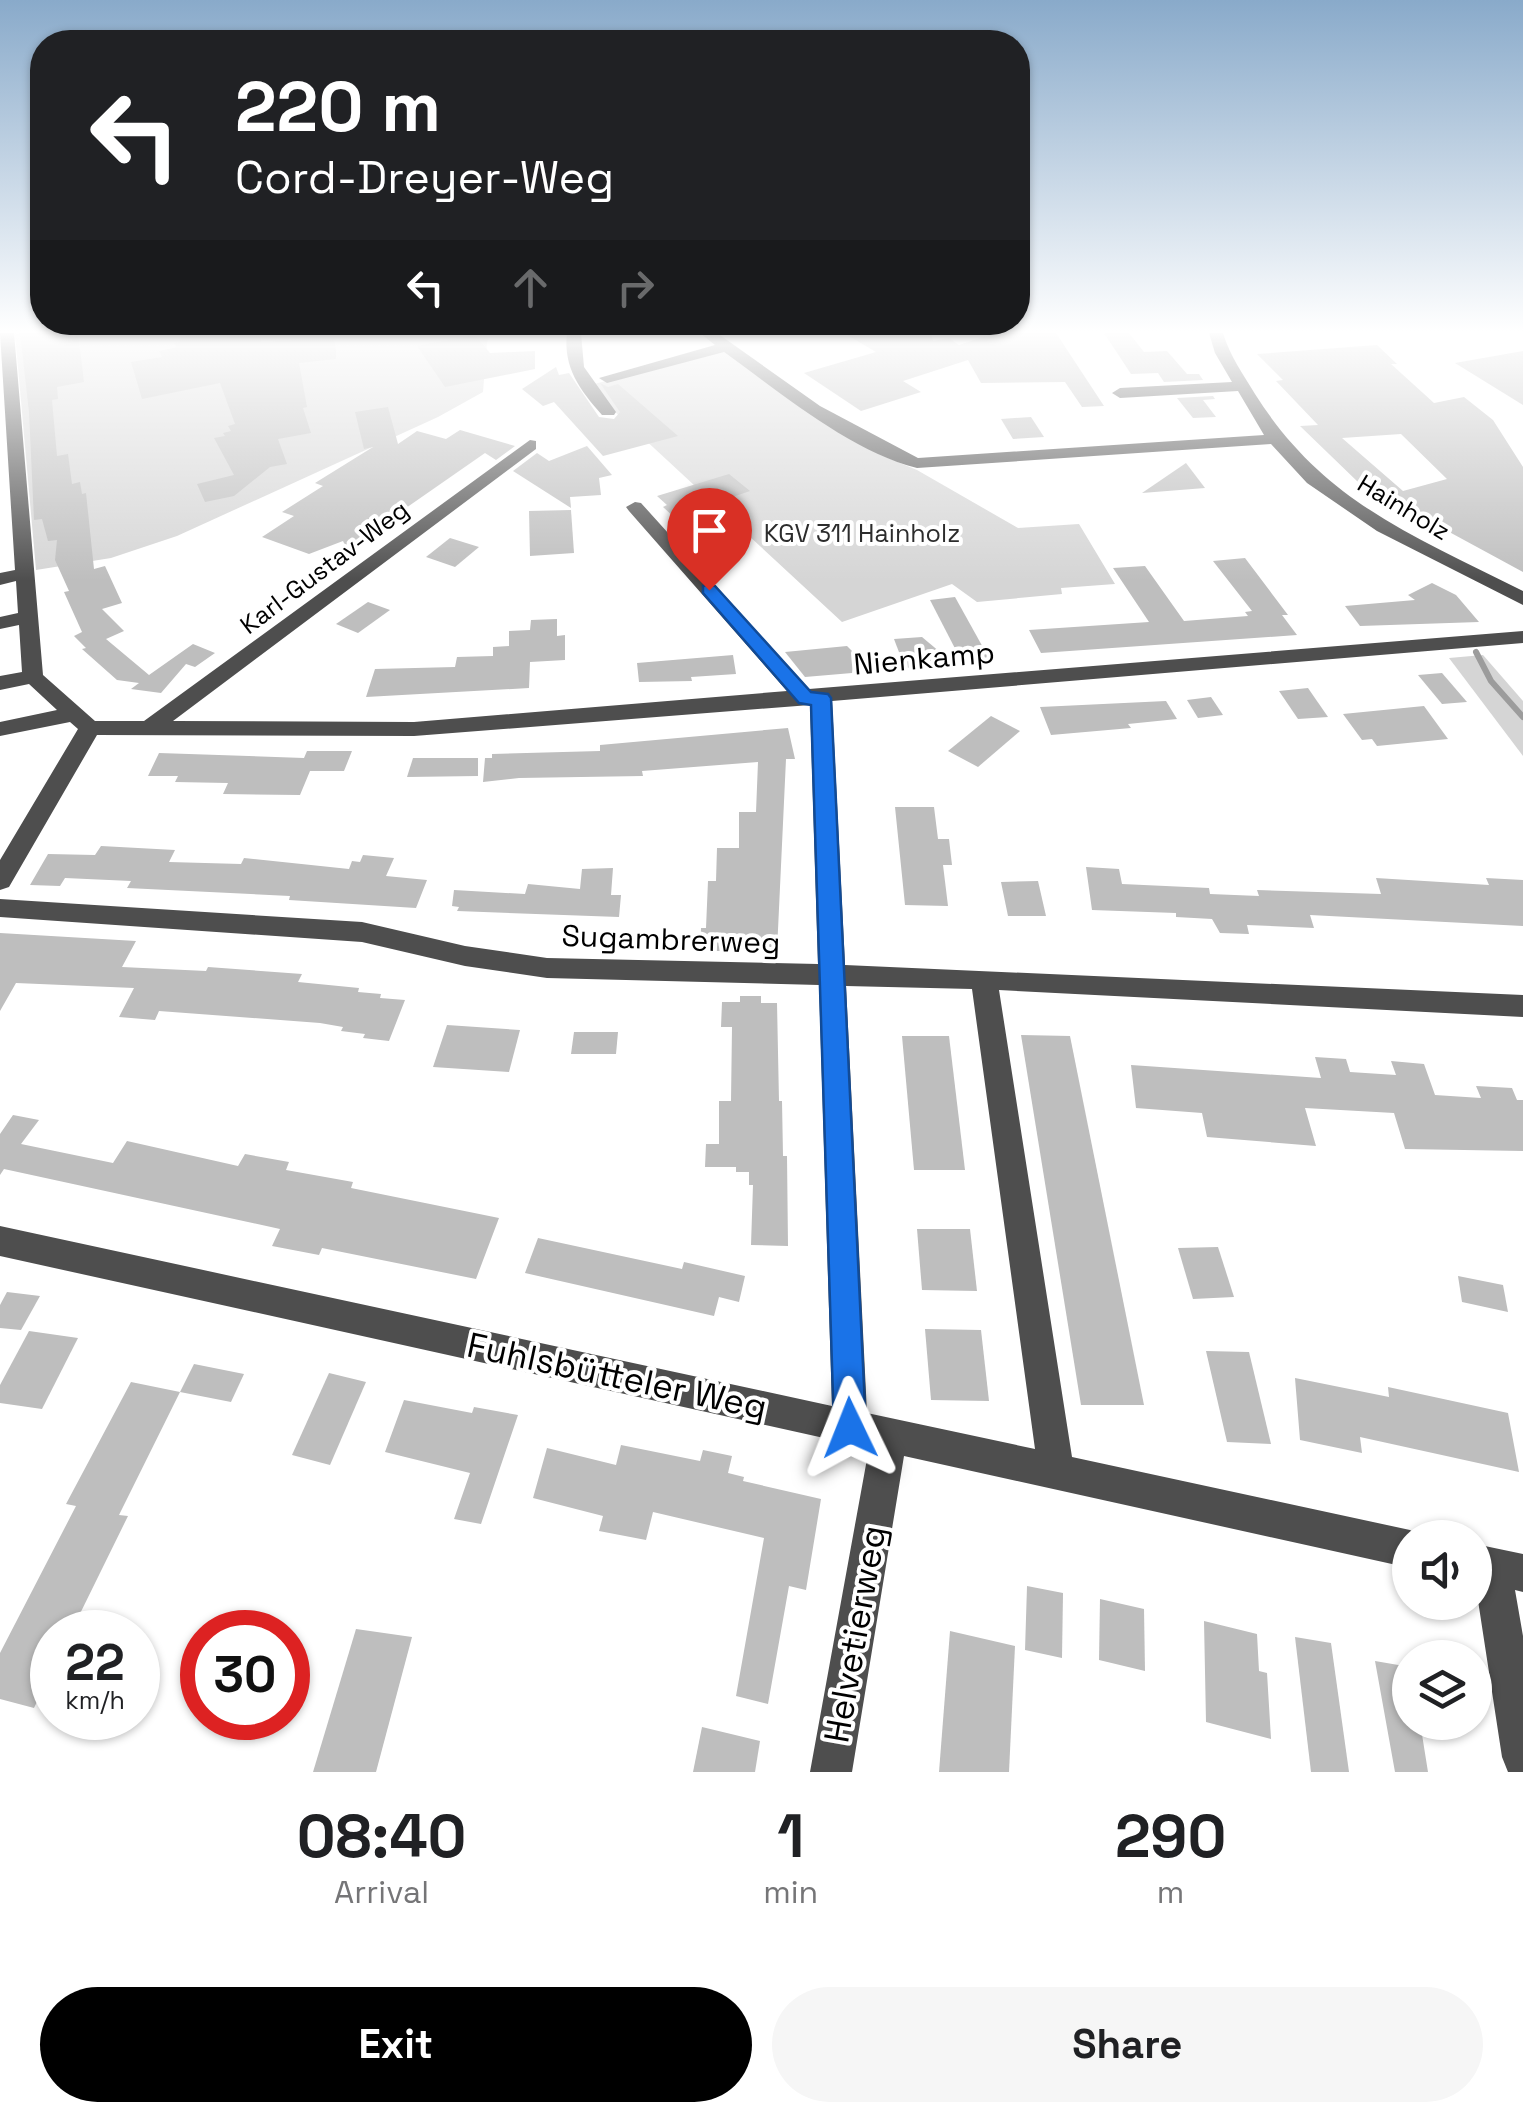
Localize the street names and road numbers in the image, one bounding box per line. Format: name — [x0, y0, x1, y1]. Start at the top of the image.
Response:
street label: Hainholz — [1352, 467, 1456, 547]
street label: Karl-Gustav-Weg — [233, 493, 415, 641]
street label: Nienkamp — [852, 632, 996, 684]
street label: Sugambrerweg — [561, 916, 781, 962]
street label: Fuhlsbütteler Weg — [463, 1323, 771, 1429]
street label: Helvetierweg — [814, 1522, 896, 1746]

